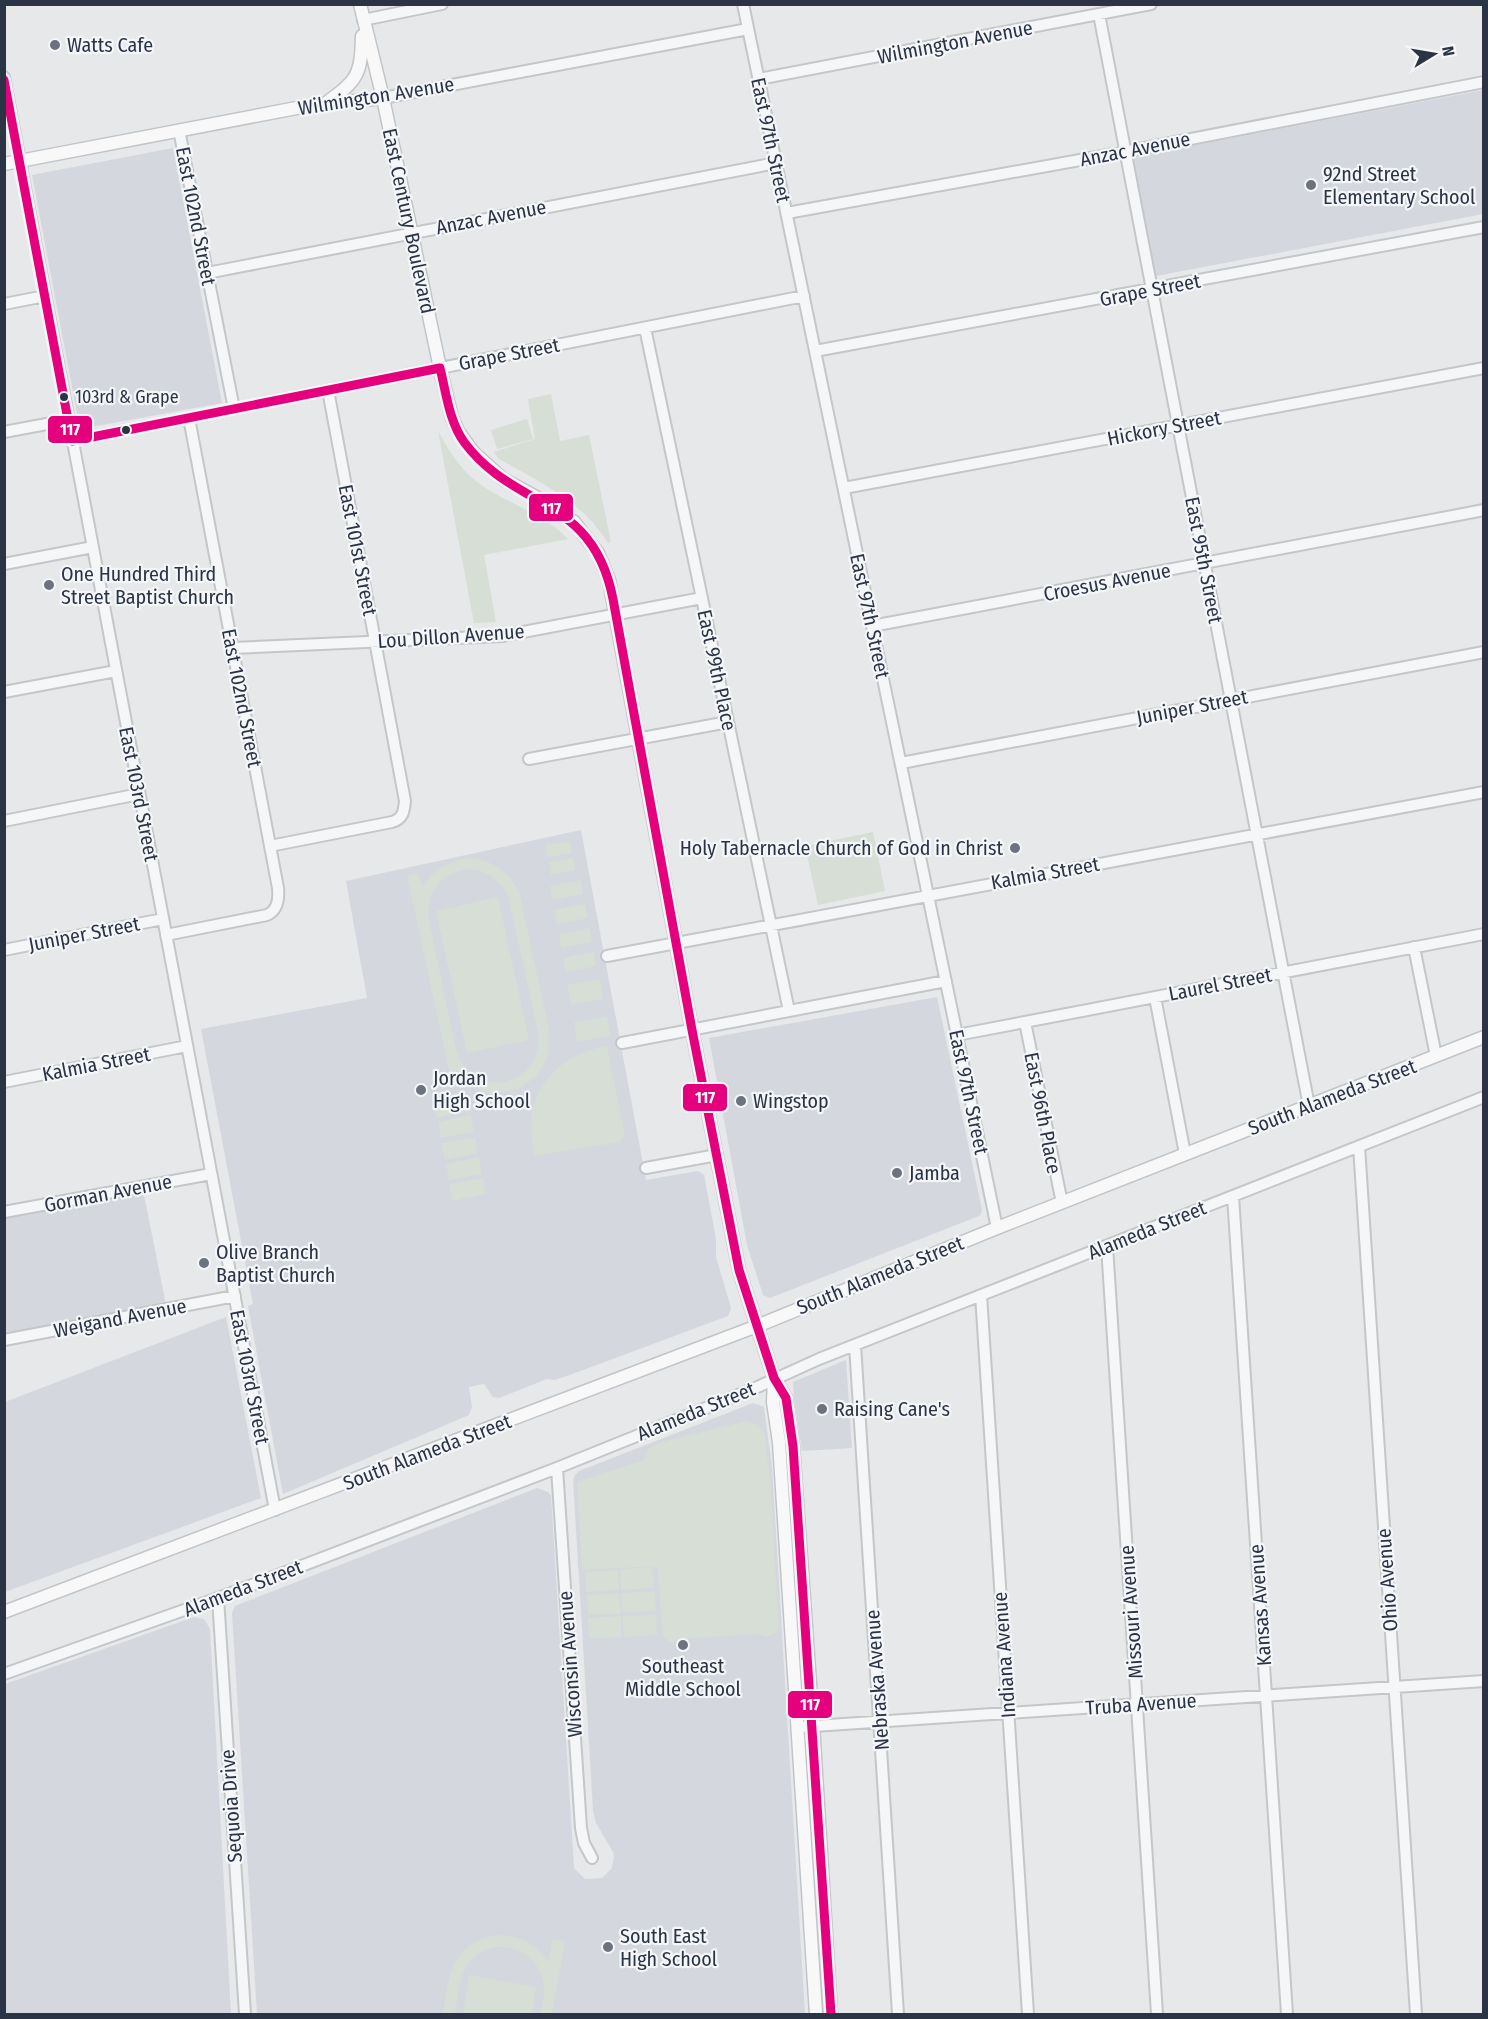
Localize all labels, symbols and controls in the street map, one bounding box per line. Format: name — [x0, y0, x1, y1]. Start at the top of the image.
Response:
street label: Wilmington Avenue — [875, 15, 1035, 69]
north arrow — [1404, 24, 1464, 84]
place label: Watts Cafe — [67, 33, 153, 57]
marker: Watts Cafe — [48, 38, 62, 52]
text: N — [1438, 45, 1458, 58]
street label: Wilmington Avenue — [296, 72, 456, 120]
street label: East 97th Street — [746, 75, 796, 205]
street label: East Century Boulevard — [378, 126, 440, 316]
street label: Anzac Avenue — [1078, 127, 1192, 171]
street label: East 102nd Street — [171, 145, 221, 288]
place label: 92nd Street Elementary School — [1323, 162, 1475, 209]
marker: 92nd Street Elementary School — [1304, 178, 1318, 192]
street label: Anzac Avenue — [434, 195, 548, 239]
street label: Grape Street — [1098, 268, 1203, 312]
street label: Grape Street — [457, 332, 562, 376]
place label: 103rd & Grape — [75, 386, 179, 408]
marker: 103rd & Grape — [58, 391, 70, 403]
street label: Hickory Street — [1105, 405, 1223, 451]
line badge: 117 — [47, 415, 93, 444]
text: 117 — [60, 420, 80, 439]
unlabelled marker — [120, 424, 132, 436]
street label: East 101st Street — [334, 482, 383, 618]
line badge: 117 — [528, 493, 574, 522]
street label: East 95th Street — [1180, 495, 1228, 626]
text: 117 — [541, 499, 561, 518]
street label: East 97th Street — [845, 551, 895, 681]
street label: Croesus Avenue — [1041, 558, 1173, 606]
place label: One Hundred Third Street Baptist Church — [61, 562, 234, 609]
marker: One Hundred Third Street Baptist Church — [42, 578, 56, 592]
street label: East 99th Place — [692, 607, 742, 733]
street label: Lou Dillon Avenue — [377, 619, 525, 653]
street label: East 102nd Street — [217, 627, 267, 770]
street label: Juniper Street — [1134, 684, 1250, 730]
street label: East 103rd Street — [114, 725, 164, 864]
place label: Holy Tabernacle Church of God in Christ — [680, 836, 1003, 860]
marker: Holy Tabernacle Church of God in Christ — [1008, 841, 1022, 855]
street label: Kalmia Street — [989, 852, 1101, 894]
street label: Juniper Street — [26, 911, 142, 957]
street label: Laurel Street — [1166, 962, 1274, 1006]
street label: East 97th Street — [944, 1027, 994, 1157]
street label: Kalmia Street — [40, 1042, 152, 1086]
street label: East 96th Place — [1019, 1050, 1067, 1176]
street label: South Alameda Street — [1245, 1054, 1420, 1140]
place label: Jordan High School — [433, 1066, 530, 1113]
marker: Jordan High School — [414, 1083, 428, 1097]
line badge: 117 — [682, 1083, 728, 1112]
text: 117 — [695, 1088, 715, 1107]
place label: Wingstop — [753, 1089, 829, 1113]
marker: Wingstop — [734, 1094, 748, 1108]
place label: Jamba — [909, 1161, 960, 1185]
marker: Jamba — [890, 1166, 904, 1180]
street label: Gorman Avenue — [42, 1169, 174, 1217]
street label: Alameda Street — [1084, 1195, 1210, 1265]
street label: South Alameda Street — [793, 1230, 967, 1319]
place label: Olive Branch Baptist Church — [216, 1240, 335, 1287]
marker: Olive Branch Baptist Church — [197, 1256, 211, 1270]
street label: Weigand Avenue — [52, 1293, 188, 1343]
street label: East 103rd Street — [225, 1308, 275, 1447]
street label: Alameda Street — [633, 1376, 759, 1446]
place label: Raising Cane's — [834, 1397, 950, 1421]
marker: Raising Cane's — [815, 1402, 829, 1416]
street label: South Alameda Street — [340, 1409, 515, 1495]
street label: Ohio Avenue — [1371, 1528, 1403, 1632]
street label: Kansas Avenue — [1244, 1543, 1276, 1667]
street label: Missouri Avenue — [1114, 1544, 1148, 1680]
street label: Alameda Street — [180, 1554, 306, 1622]
street label: Wisconsin Avenue — [553, 1590, 587, 1738]
street label: Indiana Avenue — [988, 1591, 1020, 1719]
street label: Nebraska Avenue — [860, 1609, 894, 1751]
marker: Southeast Middle School — [676, 1638, 690, 1652]
place label: Southeast Middle School — [625, 1654, 741, 1701]
street label: Truba Avenue — [1085, 1688, 1197, 1720]
line badge: 117 — [787, 1690, 833, 1719]
text: 117 — [800, 1695, 820, 1714]
street label: Sequoia Drive — [215, 1749, 247, 1863]
place label: South East High School — [620, 1924, 717, 1971]
marker: South East High School — [601, 1940, 615, 1954]

